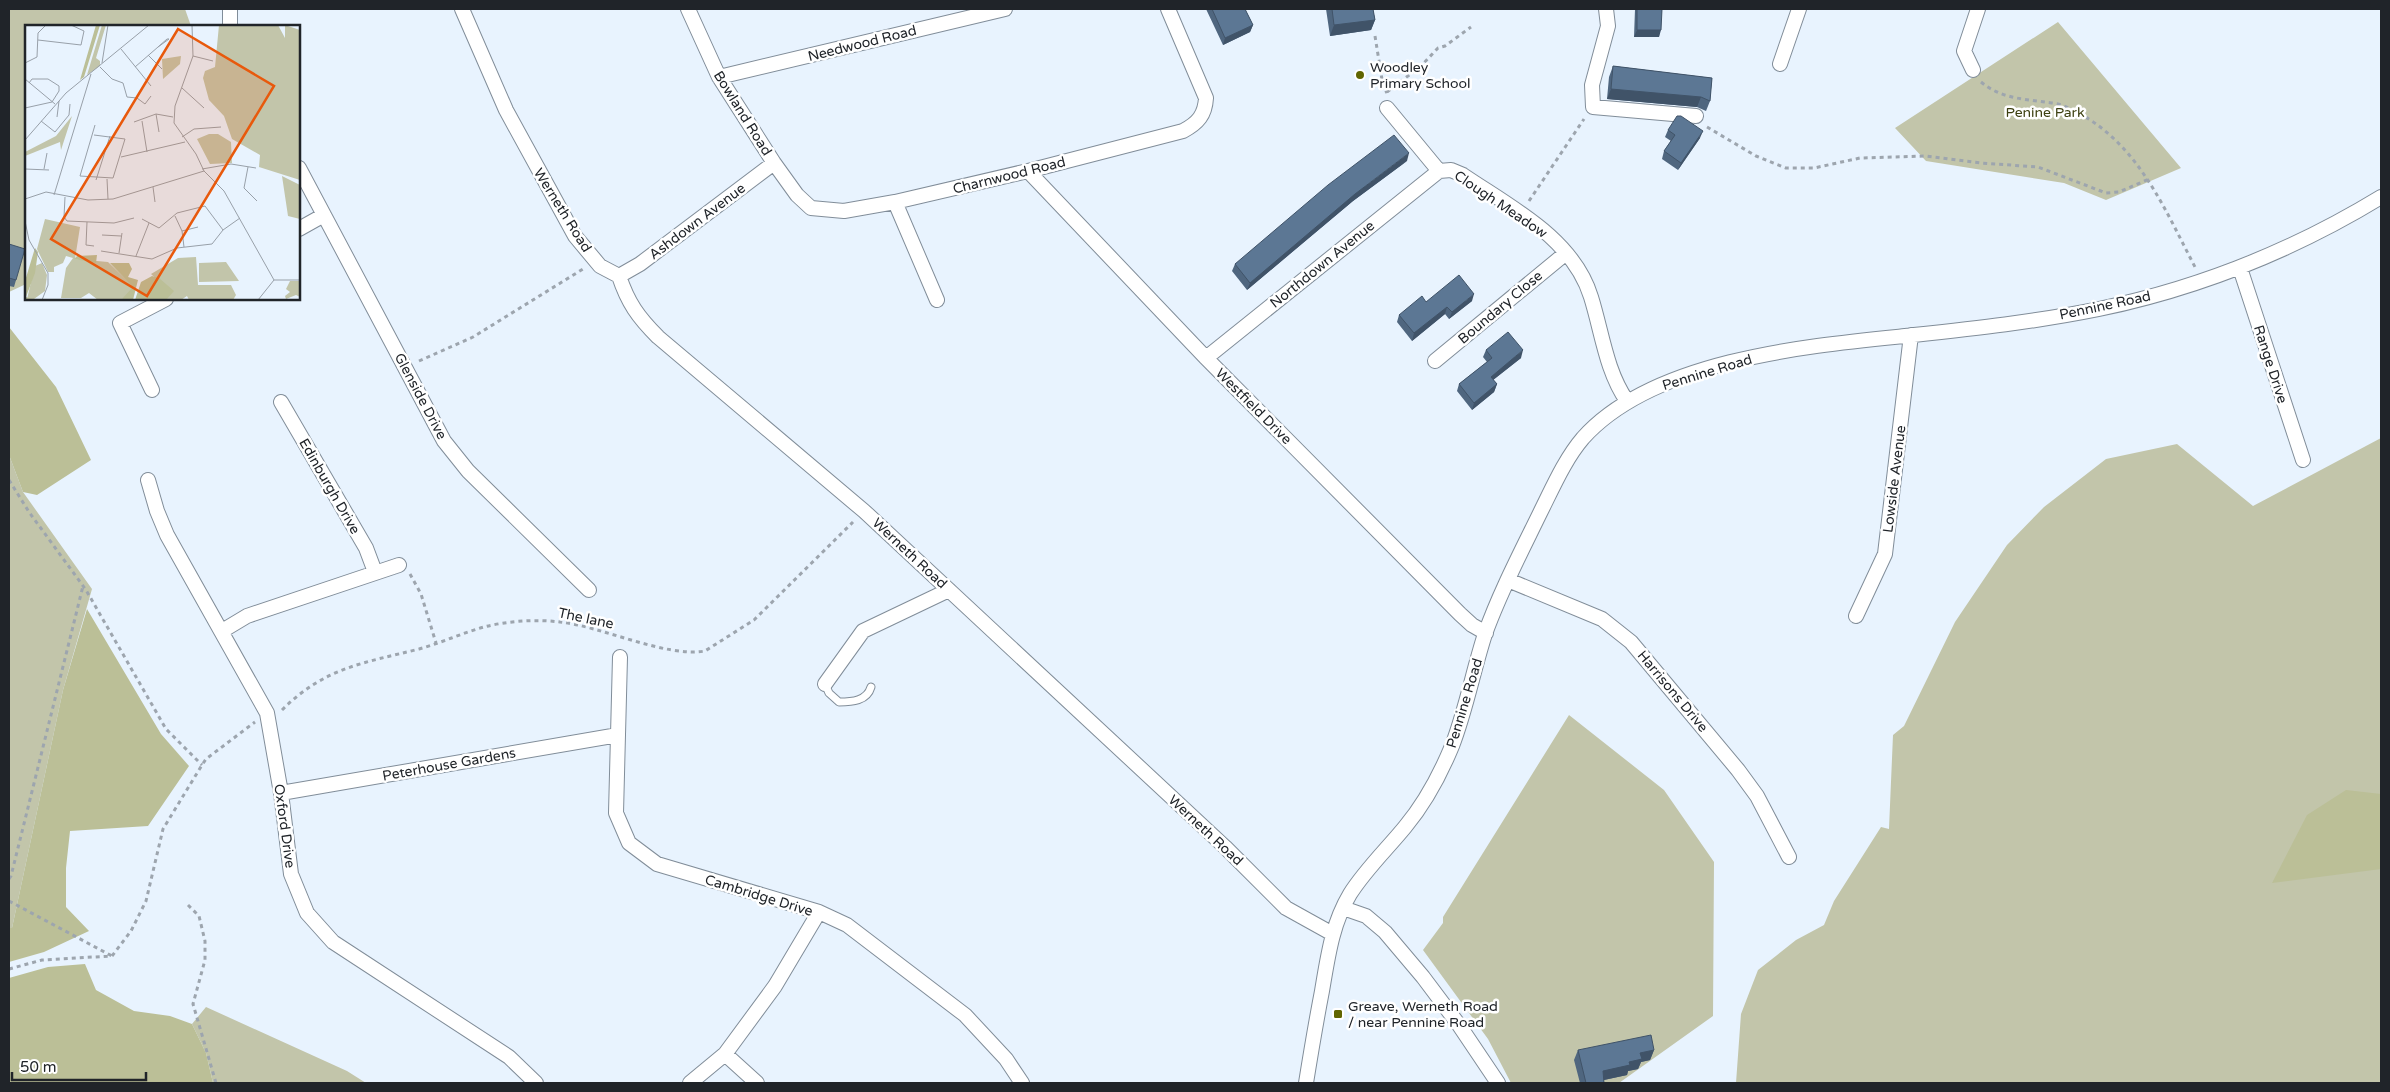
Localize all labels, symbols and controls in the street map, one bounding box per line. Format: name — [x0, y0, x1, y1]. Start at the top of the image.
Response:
street label: Needwood Road — [806, 22, 918, 65]
inset map — [25, 25, 300, 300]
place label: Woodley Primary School — [1370, 59, 1471, 92]
street label: Bowland Road — [710, 68, 775, 159]
marker: Woodley Primary School — [1354, 69, 1366, 81]
park label: Penine Park — [2005, 104, 2085, 121]
street label: Charnwood Road — [951, 153, 1067, 198]
street label: Werneth Road — [530, 165, 595, 255]
street label: Clough Meadow — [1451, 167, 1551, 242]
street label: Ashdown Avenue — [646, 180, 749, 263]
street label: Northdown Avenue — [1267, 217, 1378, 312]
street label: Boundary Close — [1455, 267, 1546, 348]
street label: Pennine Road — [2058, 288, 2152, 323]
street label: Range Drive — [2250, 323, 2291, 405]
street label: Glenside Drive — [391, 350, 451, 443]
street label: Pennine Road — [1660, 351, 1754, 394]
street label: Westfield Drive — [1212, 365, 1295, 448]
street label: Lowside Avenue — [1879, 424, 1910, 534]
street label: Edinburgh Drive — [295, 435, 364, 537]
street label: Werneth Road — [869, 514, 951, 592]
street label: The lane — [557, 604, 615, 633]
street label: Harrisons Drive — [1634, 647, 1712, 736]
street label: Pennine Road — [1443, 656, 1486, 750]
street label: Peterhouse Gardens — [381, 744, 517, 785]
street label: Oxford Drive — [270, 783, 299, 869]
street label: Werneth Road — [1165, 791, 1247, 869]
street label: Cambridge Drive — [703, 871, 815, 920]
place label: Greave, Werneth Road / near Pennine Road — [1348, 998, 1498, 1031]
marker: Greave, Werneth Road / near Pennine Road — [1332, 1008, 1344, 1020]
scale bar — [12, 1050, 146, 1082]
text: 50 m — [20, 1058, 57, 1076]

